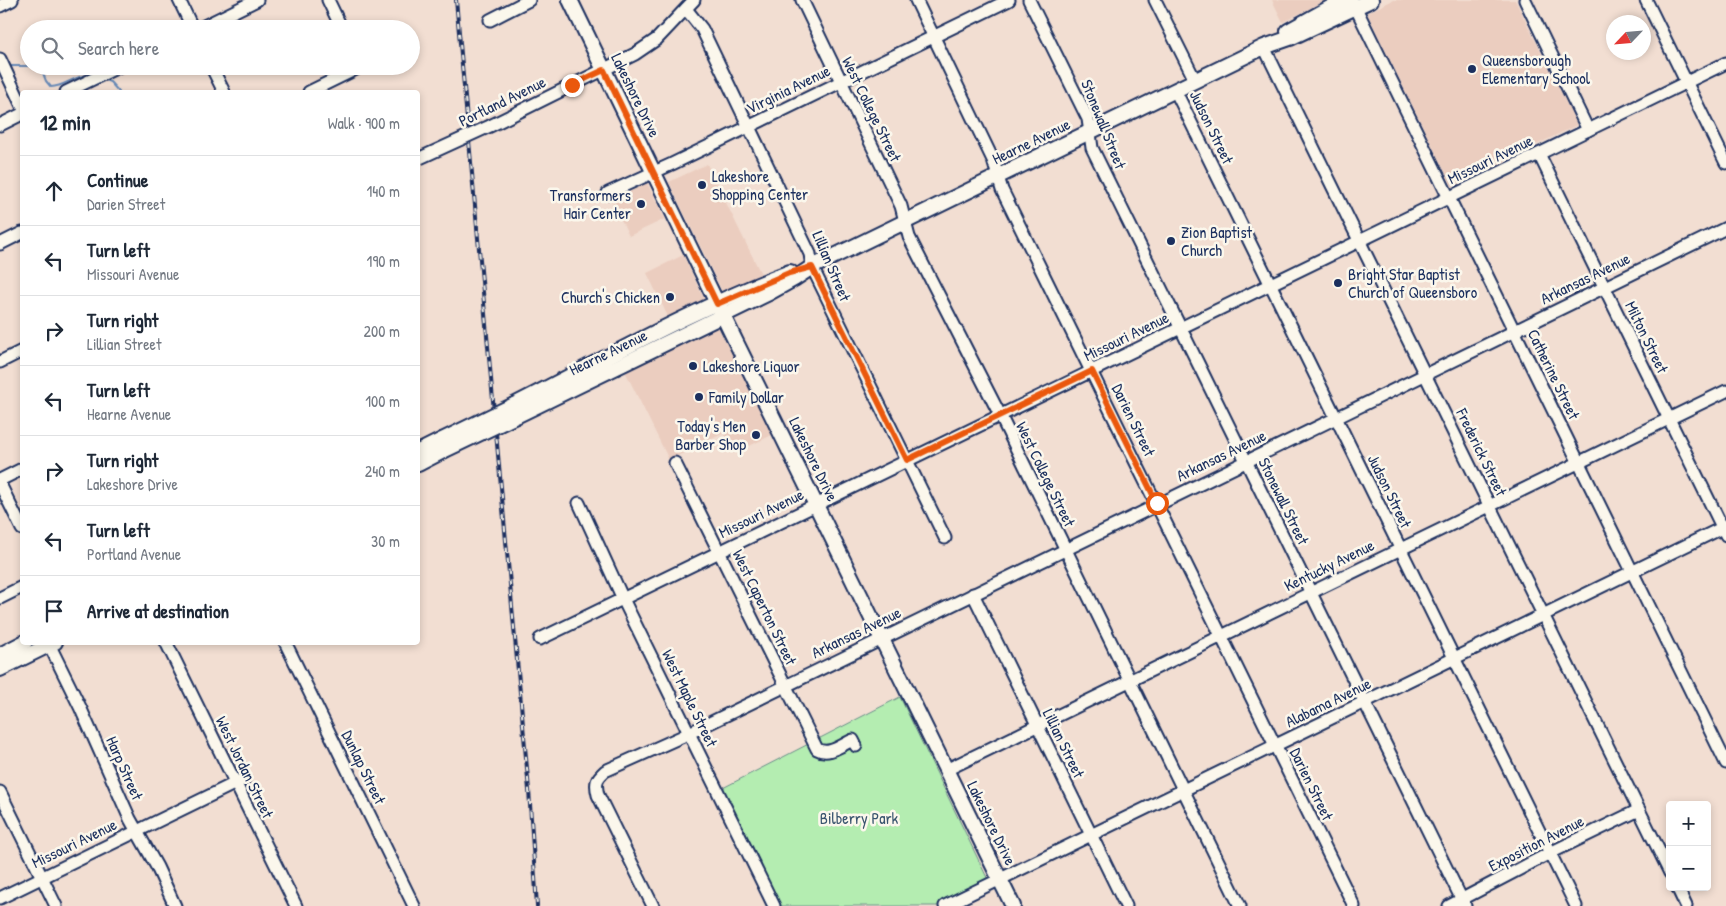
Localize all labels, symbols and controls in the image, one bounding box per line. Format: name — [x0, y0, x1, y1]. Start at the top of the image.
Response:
north arrow — [1606, 15, 1651, 60]
search box — [20, 20, 420, 75]
icon: search — [38, 34, 66, 62]
text: Search here — [78, 35, 159, 61]
street label: Lakeshore Drive — [606, 49, 666, 141]
place label: Queensborough Elementary School — [1482, 49, 1591, 89]
street label: West College Street — [837, 53, 907, 166]
street label: Virginia Avenue — [742, 59, 834, 119]
marker: Queensborough Elementary School — [1466, 63, 1478, 75]
street label: Portland Avenue — [455, 70, 550, 132]
route end — [561, 74, 584, 97]
street label: Stonewall Street — [1076, 76, 1132, 172]
street label: Judson Street — [1185, 87, 1239, 168]
text: 12 min — [40, 108, 91, 137]
text: Walk · 900 m — [328, 112, 400, 134]
street label: Hearne Avenue — [988, 112, 1074, 169]
street label: Missouri Avenue — [1444, 129, 1537, 189]
place label: Lakeshore Shopping Center — [712, 165, 808, 205]
text: Continue — [87, 167, 148, 193]
icon: ahead — [40, 177, 68, 205]
marker: Lakeshore Shopping Center — [696, 179, 708, 191]
text: 140 m — [366, 180, 400, 202]
place label: Transformers Hair Center — [550, 184, 631, 224]
text: Darien Street — [87, 193, 165, 215]
marker: Transformers Hair Center — [635, 198, 647, 210]
place label: Zion Baptist Church — [1181, 221, 1253, 261]
street label: Lillian Street — [807, 227, 857, 305]
marker: Zion Baptist Church — [1165, 235, 1177, 247]
text: Turn left — [87, 237, 150, 263]
icon: left — [40, 247, 68, 275]
street label: Arkansas Avenue — [1537, 247, 1634, 309]
text: 190 m — [367, 250, 400, 272]
text: Missouri Avenue — [87, 263, 179, 285]
place label: Bright Star Baptist Church of Queensboro — [1348, 263, 1478, 303]
marker: Bright Star Baptist Church of Queensboro — [1332, 277, 1344, 289]
place label: Church's Chicken — [561, 286, 660, 308]
marker: Church's Chicken — [664, 291, 676, 303]
street label: Milton Street — [1620, 297, 1674, 377]
street label: Missouri Avenue — [1080, 306, 1173, 366]
text: Turn right — [87, 307, 158, 333]
icon: right — [40, 317, 68, 345]
text: 200 m — [364, 320, 400, 342]
street label: Hearne Avenue — [565, 323, 651, 380]
street label: Catherine Street — [1523, 325, 1586, 423]
text: Lillian Street — [87, 333, 161, 355]
place label: Lakeshore Liquor — [703, 355, 800, 377]
marker: Lakeshore Liquor — [687, 360, 699, 372]
text: Turn left — [87, 377, 150, 403]
street label: Darien Street — [1107, 380, 1161, 460]
place label: Family Dollar — [708, 386, 784, 408]
icon: left — [40, 387, 68, 415]
text: 100 m — [365, 390, 400, 412]
marker: Family Dollar — [693, 391, 705, 403]
text: Hearne Avenue — [87, 403, 171, 425]
street label: Frederick Street — [1451, 404, 1513, 500]
street label: Lakeshore Drive — [784, 413, 844, 505]
place label: Today's Men Barber Shop — [675, 415, 746, 455]
street label: West College Street — [1011, 418, 1081, 531]
street label: Arkansas Avenue — [1173, 424, 1270, 486]
marker: Today's Men Barber Shop — [750, 429, 762, 441]
text: Turn right — [87, 447, 158, 473]
street label: Judson Street — [1363, 451, 1417, 532]
street label: Stonewall Street — [1253, 454, 1315, 549]
icon: right — [40, 457, 68, 485]
text: 240 m — [365, 460, 400, 482]
text: Lakeshore Drive — [87, 473, 178, 495]
street label: Missouri Avenue — [715, 483, 808, 543]
route start — [1146, 492, 1169, 515]
text: Turn left — [87, 517, 150, 543]
icon: left — [40, 527, 68, 555]
text: 30 m — [371, 530, 400, 552]
street label: Kentucky Avenue — [1280, 533, 1378, 596]
text: Portland Avenue — [87, 543, 181, 565]
street label: West Caperton Street — [727, 546, 803, 669]
icon: arrive — [40, 597, 68, 625]
text: Arrive at destination — [87, 598, 229, 624]
street label: Arkansas Avenue — [808, 601, 905, 663]
street label: West Maple Street — [657, 646, 723, 751]
street label: Alabama Avenue — [1282, 672, 1375, 732]
street label: Lillian Street — [1038, 705, 1090, 782]
street label: West Jordan Street — [211, 712, 279, 822]
street label: Dunlap Street — [337, 726, 392, 808]
street label: Harp Street — [101, 733, 149, 804]
street label: Darien Street — [1285, 744, 1339, 824]
street label: Lakeshore Drive — [962, 777, 1022, 869]
map controls — [1666, 801, 1711, 891]
button: + — [1666, 801, 1711, 846]
park label: Bilberry Park — [820, 807, 899, 829]
street label: Exposition Avenue — [1485, 809, 1588, 876]
street label: Missouri Avenue — [28, 813, 121, 873]
button: − — [1666, 846, 1711, 891]

